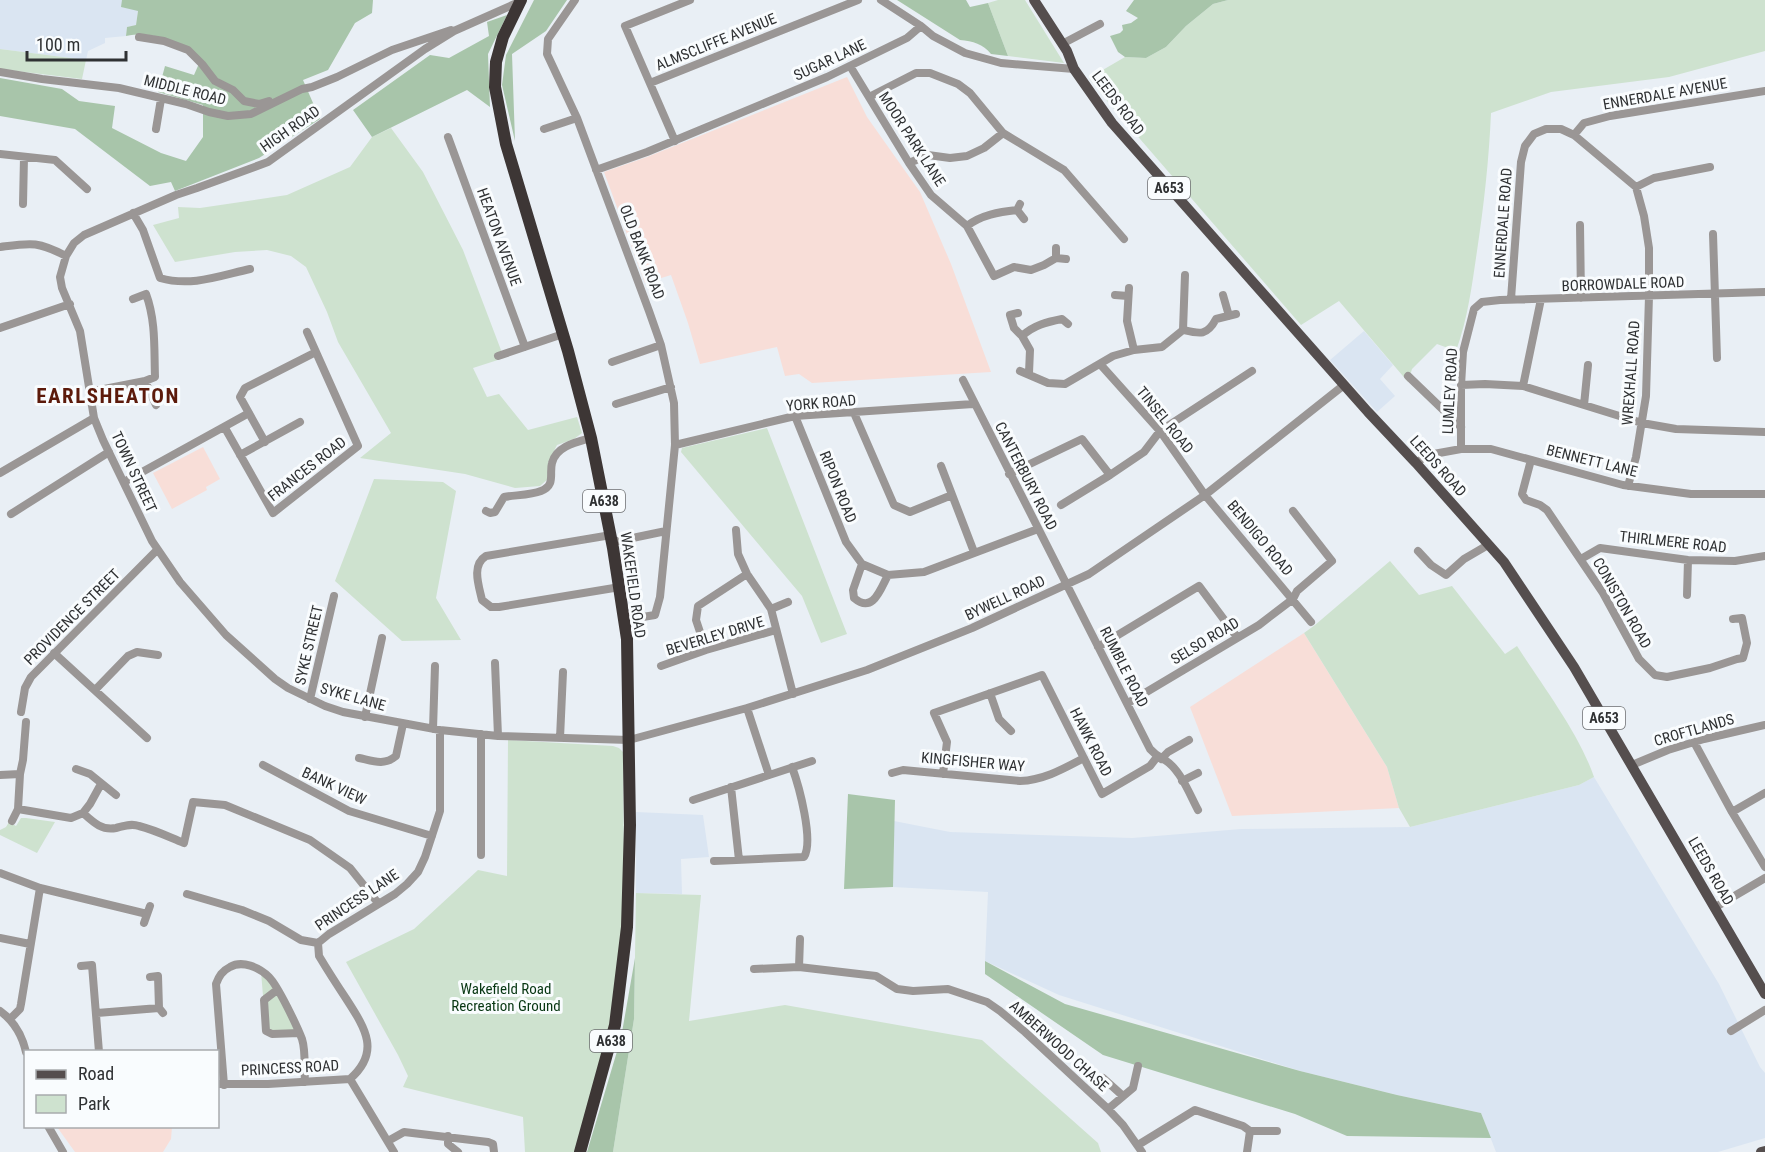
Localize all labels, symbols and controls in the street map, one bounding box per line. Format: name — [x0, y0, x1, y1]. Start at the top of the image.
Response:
street label: ALMSCLIFFE AVENUE — [653, 10, 779, 74]
scale bar — [27, 24, 126, 62]
text: 100 m — [36, 34, 80, 55]
street label: SUGAR LANE — [791, 35, 869, 85]
street label: LEEDS ROAD — [1088, 67, 1148, 139]
street label: MIDDLE ROAD — [142, 71, 228, 109]
street label: ENNERDALE AVENUE — [1602, 74, 1728, 114]
street label: MOOR PARK LANE — [875, 88, 949, 190]
street label: HIGH ROAD — [257, 102, 323, 156]
street label: ENNERDALE ROAD — [1490, 167, 1516, 279]
road number: A653 — [1148, 177, 1190, 199]
street label: HEATON AVENUE — [473, 186, 525, 288]
street label: OLD BANK ROAD — [616, 202, 668, 302]
street label: BORROWDALE ROAD — [1561, 273, 1685, 295]
street label: WREXHALL ROAD — [1618, 320, 1644, 426]
street label: LUMLEY ROAD — [1439, 347, 1461, 435]
street label: TINSEL ROAD — [1133, 383, 1197, 457]
district label: EARLSHEATON — [36, 384, 180, 408]
street label: YORK ROAD — [785, 391, 857, 415]
street label: CANTERBURY ROAD — [991, 419, 1061, 533]
street label: TOWN STREET — [107, 429, 161, 515]
street label: LEEDS ROAD — [1406, 432, 1470, 500]
street label: FRANCES ROAD — [264, 433, 350, 505]
street label: BENNETT LANE — [1545, 441, 1639, 481]
street label: RIPON ROAD — [815, 448, 861, 526]
road number: A638 — [583, 490, 625, 512]
street label: BENDIGO ROAD — [1223, 497, 1297, 579]
street label: THIRLMERE ROAD — [1619, 527, 1727, 557]
street label: WAKEFIELD ROAD — [617, 531, 649, 639]
street label: CONISTON ROAD — [1589, 554, 1655, 652]
street label: PROVIDENCE STREET — [20, 565, 124, 669]
street label: BYWELL ROAD — [962, 572, 1048, 624]
street label: SYKE STREET — [291, 603, 327, 687]
street label: BEVERLEY DRIVE — [664, 613, 766, 659]
street label: SELSO ROAD — [1168, 614, 1242, 668]
street label: RUMBLE ROAD — [1096, 624, 1152, 710]
street label: SYKE LANE — [318, 679, 388, 715]
street label: HAWK ROAD — [1066, 705, 1116, 779]
road number: A653 — [1583, 707, 1625, 729]
street label: CROFTLANDS — [1652, 710, 1736, 750]
street label: KINGFISHER WAY — [920, 749, 1026, 776]
street label: BANK VIEW — [299, 763, 369, 809]
street label: LEEDS ROAD — [1684, 834, 1738, 908]
street label: PRINCESS LANE — [312, 865, 402, 935]
park label: Wakefield Road Recreation Ground — [451, 980, 561, 1015]
street label: AMBERWOOD CHASE — [1006, 997, 1112, 1095]
road number: A638 — [590, 1030, 632, 1052]
legend — [24, 1050, 219, 1128]
street label: PRINCESS ROAD — [240, 1056, 340, 1080]
text: Road — [78, 1063, 114, 1084]
text: Park — [78, 1093, 110, 1114]

